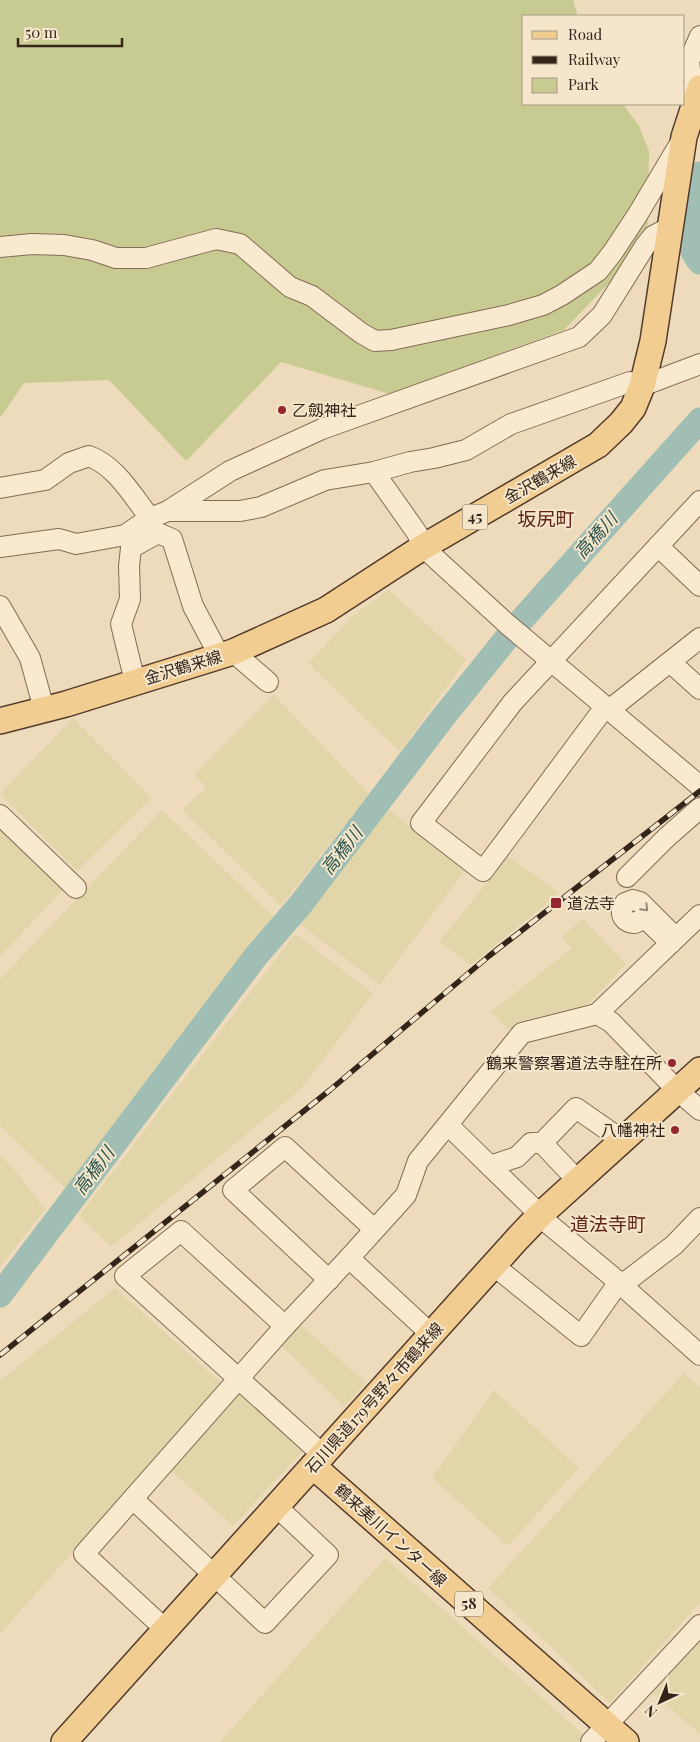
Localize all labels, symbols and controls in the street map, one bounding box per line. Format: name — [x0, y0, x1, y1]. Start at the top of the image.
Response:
scale bar — [18, 15, 121, 47]
legend — [522, 15, 685, 105]
text: 50 m — [25, 22, 58, 42]
text: Road — [568, 24, 602, 44]
text: Railway — [568, 49, 621, 69]
text: Park — [568, 74, 600, 94]
place label: 乙劔神社 — [292, 399, 356, 420]
marker: 乙劔神社 — [276, 404, 288, 416]
street label: 金沢鶴来線 — [500, 449, 580, 508]
road number: 45 — [462, 504, 488, 530]
district label: 坂尻町 — [517, 505, 575, 531]
water label: 高橋川 — [568, 506, 624, 563]
street label: 金沢鶴来線 — [142, 645, 224, 688]
water label: 高橋川 — [315, 820, 369, 879]
place label: 道法寺 — [567, 892, 615, 913]
marker: 道法寺 — [549, 896, 563, 910]
one-way arrow — [639, 902, 648, 911]
place label: 鶴来警察署道法寺駐在所 — [486, 1052, 662, 1073]
marker: 鶴来警察署道法寺駐在所 — [666, 1057, 678, 1069]
place label: 八幡神社 — [601, 1119, 665, 1140]
marker: 八幡神社 — [669, 1124, 681, 1136]
water label: 高橋川 — [67, 1140, 120, 1199]
district label: 道法寺町 — [570, 1210, 646, 1236]
street label: 石川県道179号野々市鶴来線 — [300, 1318, 447, 1478]
street label: 鶴来美川インター線 — [331, 1479, 452, 1591]
road number: 58 — [455, 1592, 483, 1616]
north arrow — [635, 1677, 685, 1727]
text: N — [640, 1701, 661, 1722]

